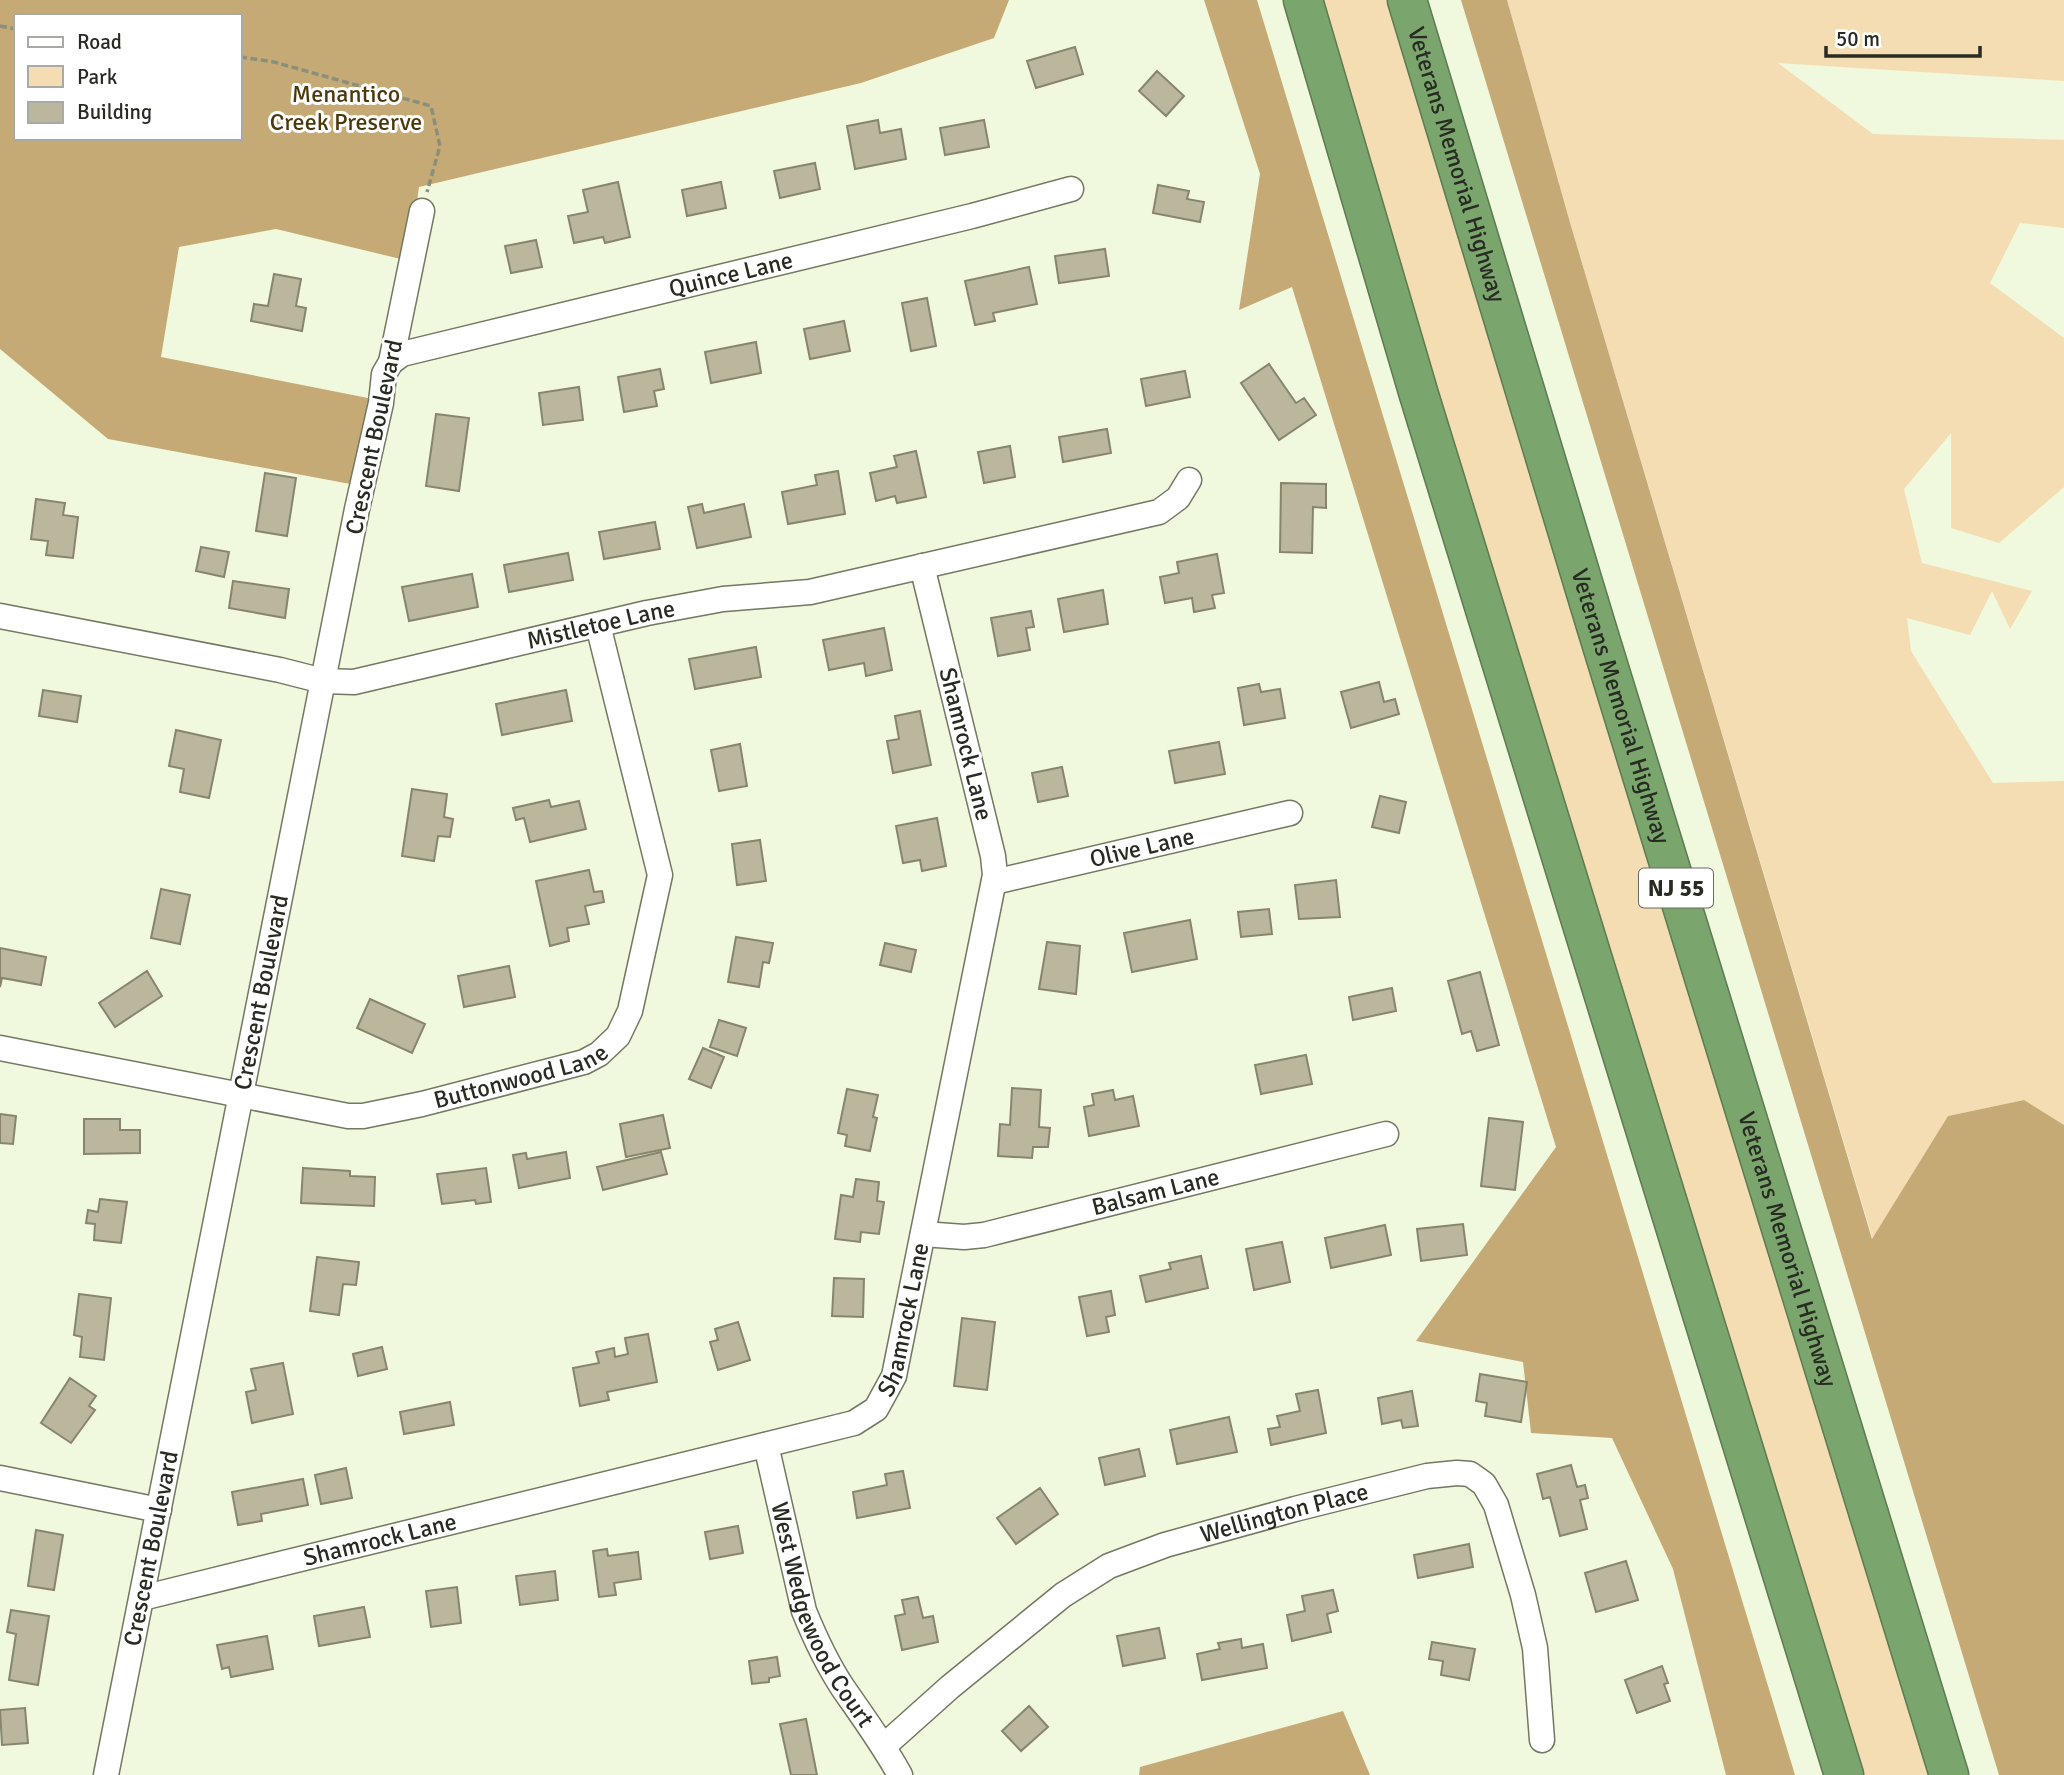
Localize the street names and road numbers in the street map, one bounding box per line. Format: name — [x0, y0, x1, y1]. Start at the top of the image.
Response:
street label: Veterans Memorial Highway — [1401, 23, 1512, 306]
street label: Quince Lane — [666, 245, 796, 304]
street label: Crescent Boulevard — [339, 337, 409, 537]
street label: Veterans Memorial Highway — [1565, 565, 1677, 848]
street label: Mistletoe Lane — [524, 593, 677, 656]
street label: Shamrock Lane — [932, 664, 1000, 824]
street label: Olive Lane — [1087, 821, 1197, 874]
road number: NJ 55 — [1639, 868, 1713, 908]
street label: Crescent Boulevard — [227, 892, 295, 1093]
street label: Buttonwood Lane — [431, 1038, 615, 1115]
street label: Veterans Memorial Highway — [1731, 1108, 1844, 1391]
street label: Balsam Lane — [1089, 1161, 1222, 1222]
street label: Shamrock Lane — [871, 1240, 935, 1402]
street label: Crescent Boulevard — [117, 1448, 185, 1649]
street label: Wellington Place — [1197, 1476, 1371, 1550]
street label: West Wedgewood Court — [765, 1499, 881, 1733]
street label: Shamrock Lane — [300, 1506, 460, 1573]

